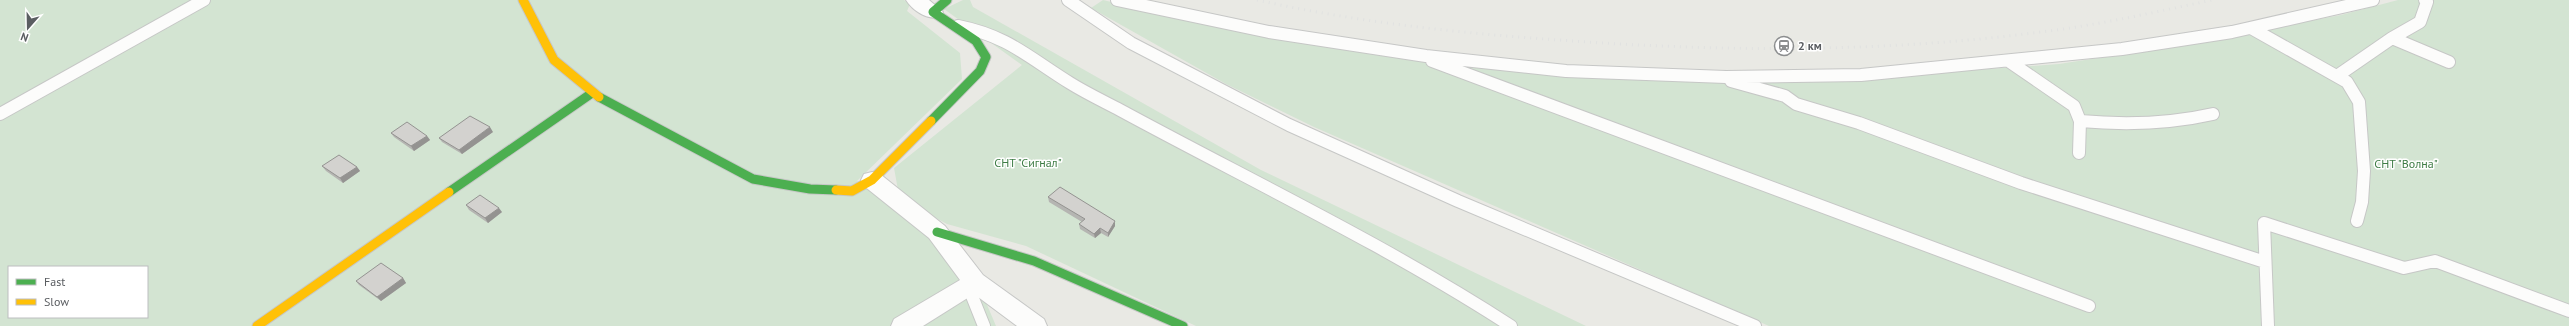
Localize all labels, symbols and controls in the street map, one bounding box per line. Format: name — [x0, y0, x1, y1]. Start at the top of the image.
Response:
north arrow — [8, 8, 48, 48]
text: N — [19, 30, 30, 45]
station icon: 2 км — [1773, 35, 1795, 57]
place label: 2 км — [1798, 38, 1822, 53]
park label: СНТ "Сигнал" — [994, 155, 1062, 170]
park label: СНТ "Волна" — [2374, 156, 2438, 171]
legend — [8, 266, 148, 318]
text: Fast — [44, 274, 65, 289]
text: Slow — [44, 294, 69, 309]

